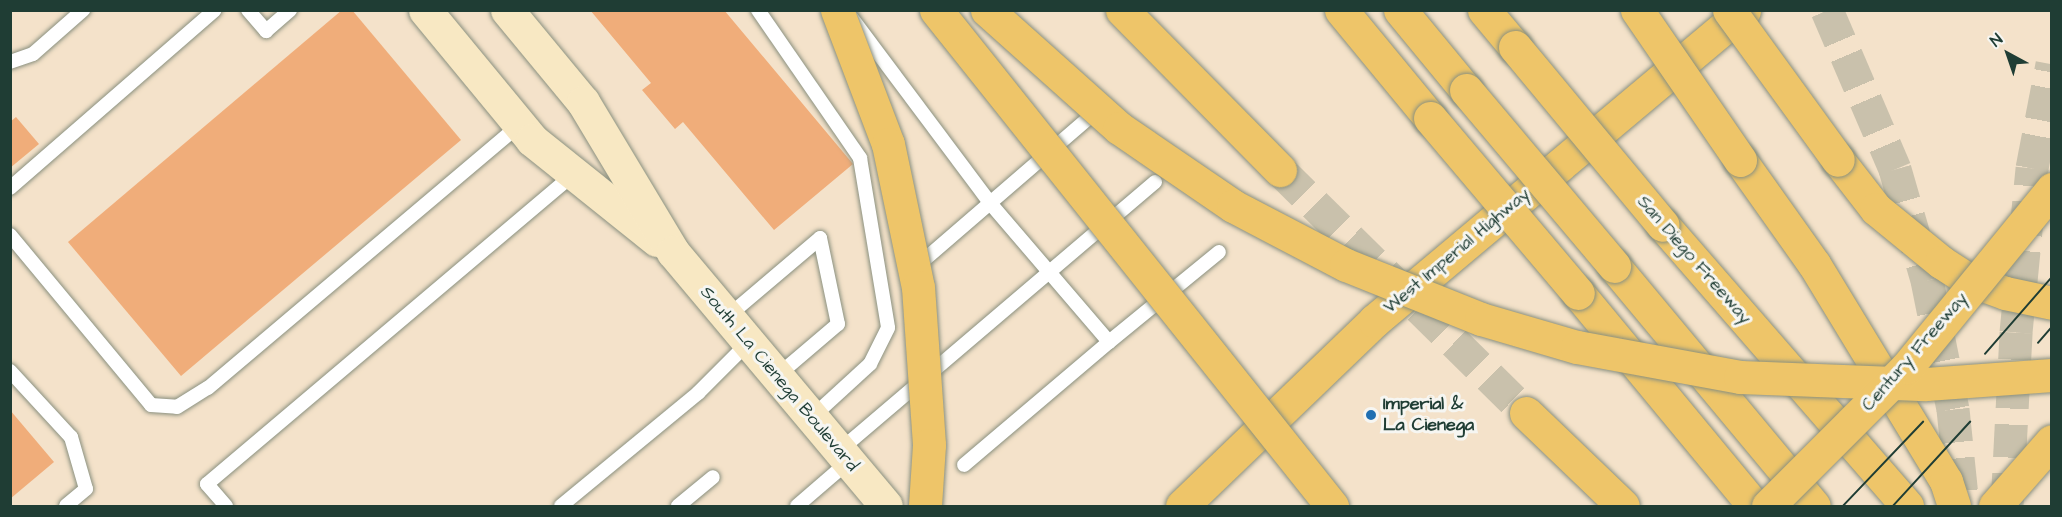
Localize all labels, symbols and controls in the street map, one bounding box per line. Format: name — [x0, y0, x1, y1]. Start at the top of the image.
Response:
north arrow — [1978, 24, 2038, 84]
text: N — [1986, 29, 2007, 52]
street label: West Imperial Highway — [1380, 184, 1534, 318]
street label: San Diego Freeway — [1632, 191, 1756, 329]
street label: South La Cienega Boulevard — [695, 282, 863, 476]
street label: Century Freeway — [1858, 288, 1972, 416]
place label: Imperial & La Cienega — [1383, 394, 1474, 436]
marker: Imperial & La Cienega — [1364, 408, 1378, 422]

